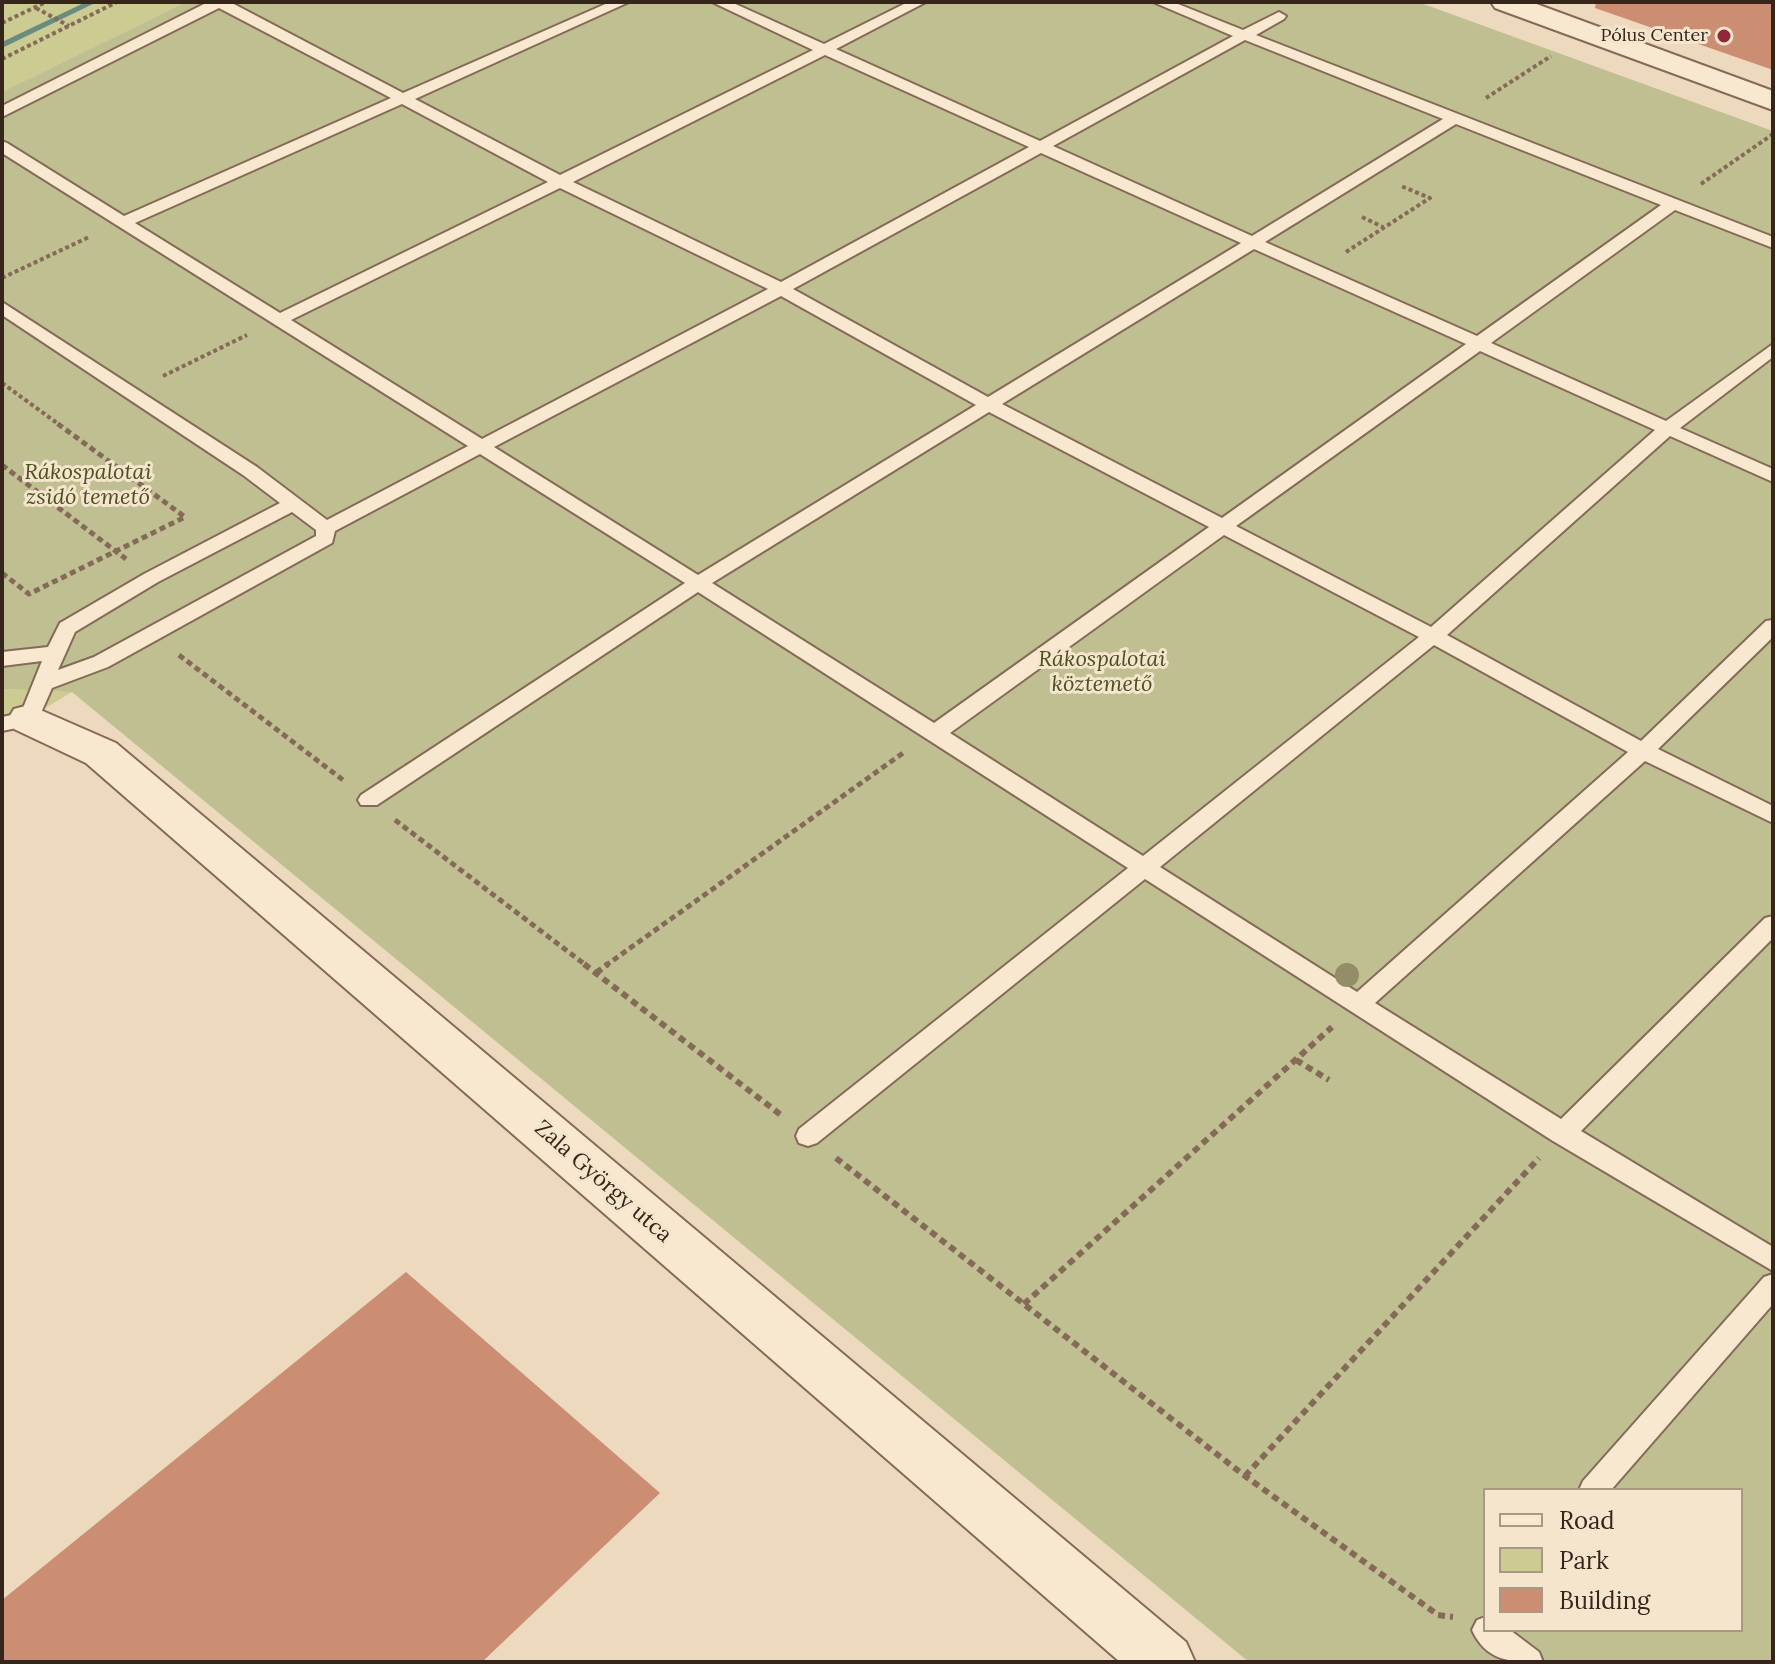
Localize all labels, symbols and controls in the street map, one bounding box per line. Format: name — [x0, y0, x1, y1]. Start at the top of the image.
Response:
place label: Pólus Center — [1600, 25, 1708, 47]
marker: Pólus Center — [1715, 27, 1733, 45]
park label: Rákospalotai zsidó temető — [24, 460, 152, 512]
park label: Rákospalotai köztemető — [1038, 647, 1166, 698]
street label: Zala György utca — [529, 1115, 677, 1249]
legend — [1483, 1488, 1743, 1632]
text: Road — [1559, 1505, 1615, 1536]
text: Park — [1559, 1545, 1609, 1576]
text: Building — [1559, 1585, 1650, 1616]

